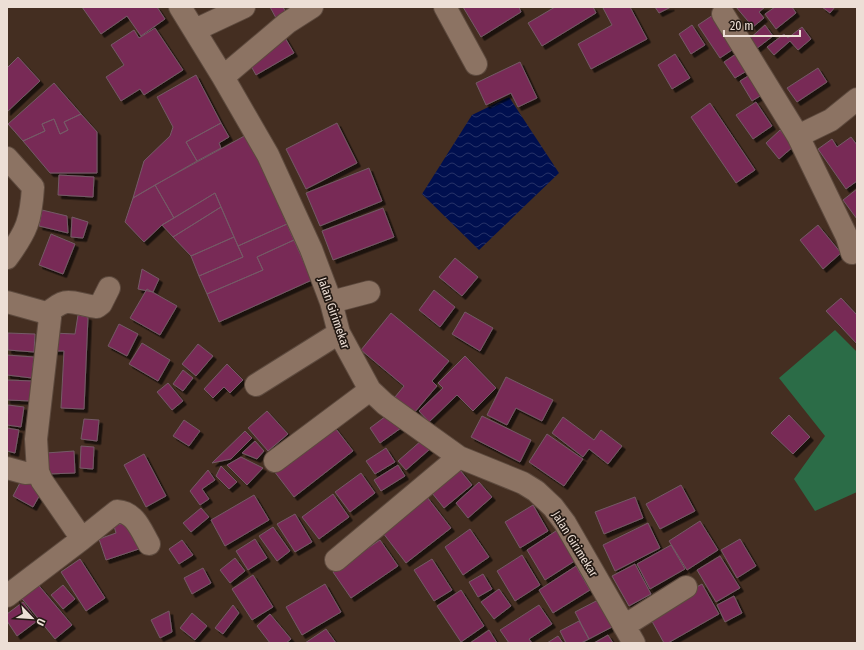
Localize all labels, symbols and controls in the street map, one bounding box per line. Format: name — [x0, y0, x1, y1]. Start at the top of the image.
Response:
scale bar — [724, 12, 800, 38]
text: 20 m — [730, 19, 754, 33]
street label: Jalan Girimekar — [315, 275, 353, 351]
street label: Jalan Girimekar — [549, 509, 601, 580]
north arrow — [12, 598, 52, 638]
text: U — [33, 616, 48, 628]

